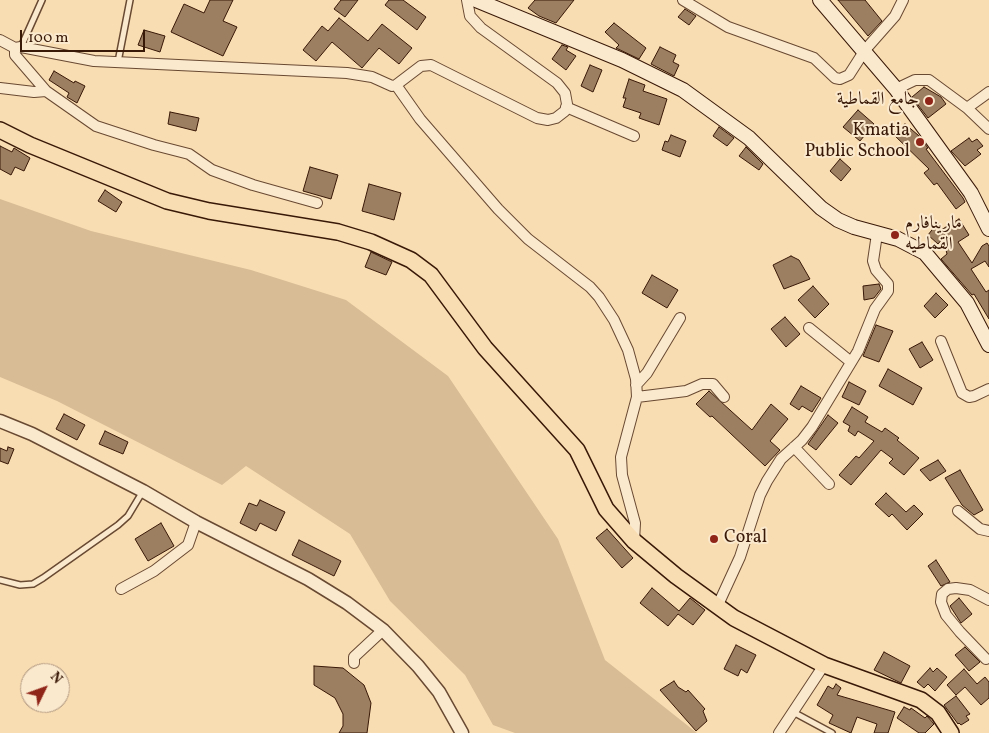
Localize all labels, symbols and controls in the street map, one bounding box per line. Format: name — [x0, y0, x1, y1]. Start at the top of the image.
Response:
scale bar — [22, 20, 148, 52]
text: 100 m — [28, 28, 68, 49]
place label: جامع القماطية — [837, 90, 919, 112]
marker: جامع القماطية — [923, 95, 935, 107]
place label: Kmatia Public School — [805, 121, 910, 163]
marker: Kmatia Public School — [914, 136, 926, 148]
place label: مارينافارم القماطيه — [905, 214, 962, 256]
marker: مارينافارم القماطيه — [889, 229, 901, 241]
place label: Coral — [724, 528, 767, 550]
marker: Coral — [708, 533, 720, 545]
north arrow — [20, 663, 70, 713]
text: N — [45, 668, 66, 688]

